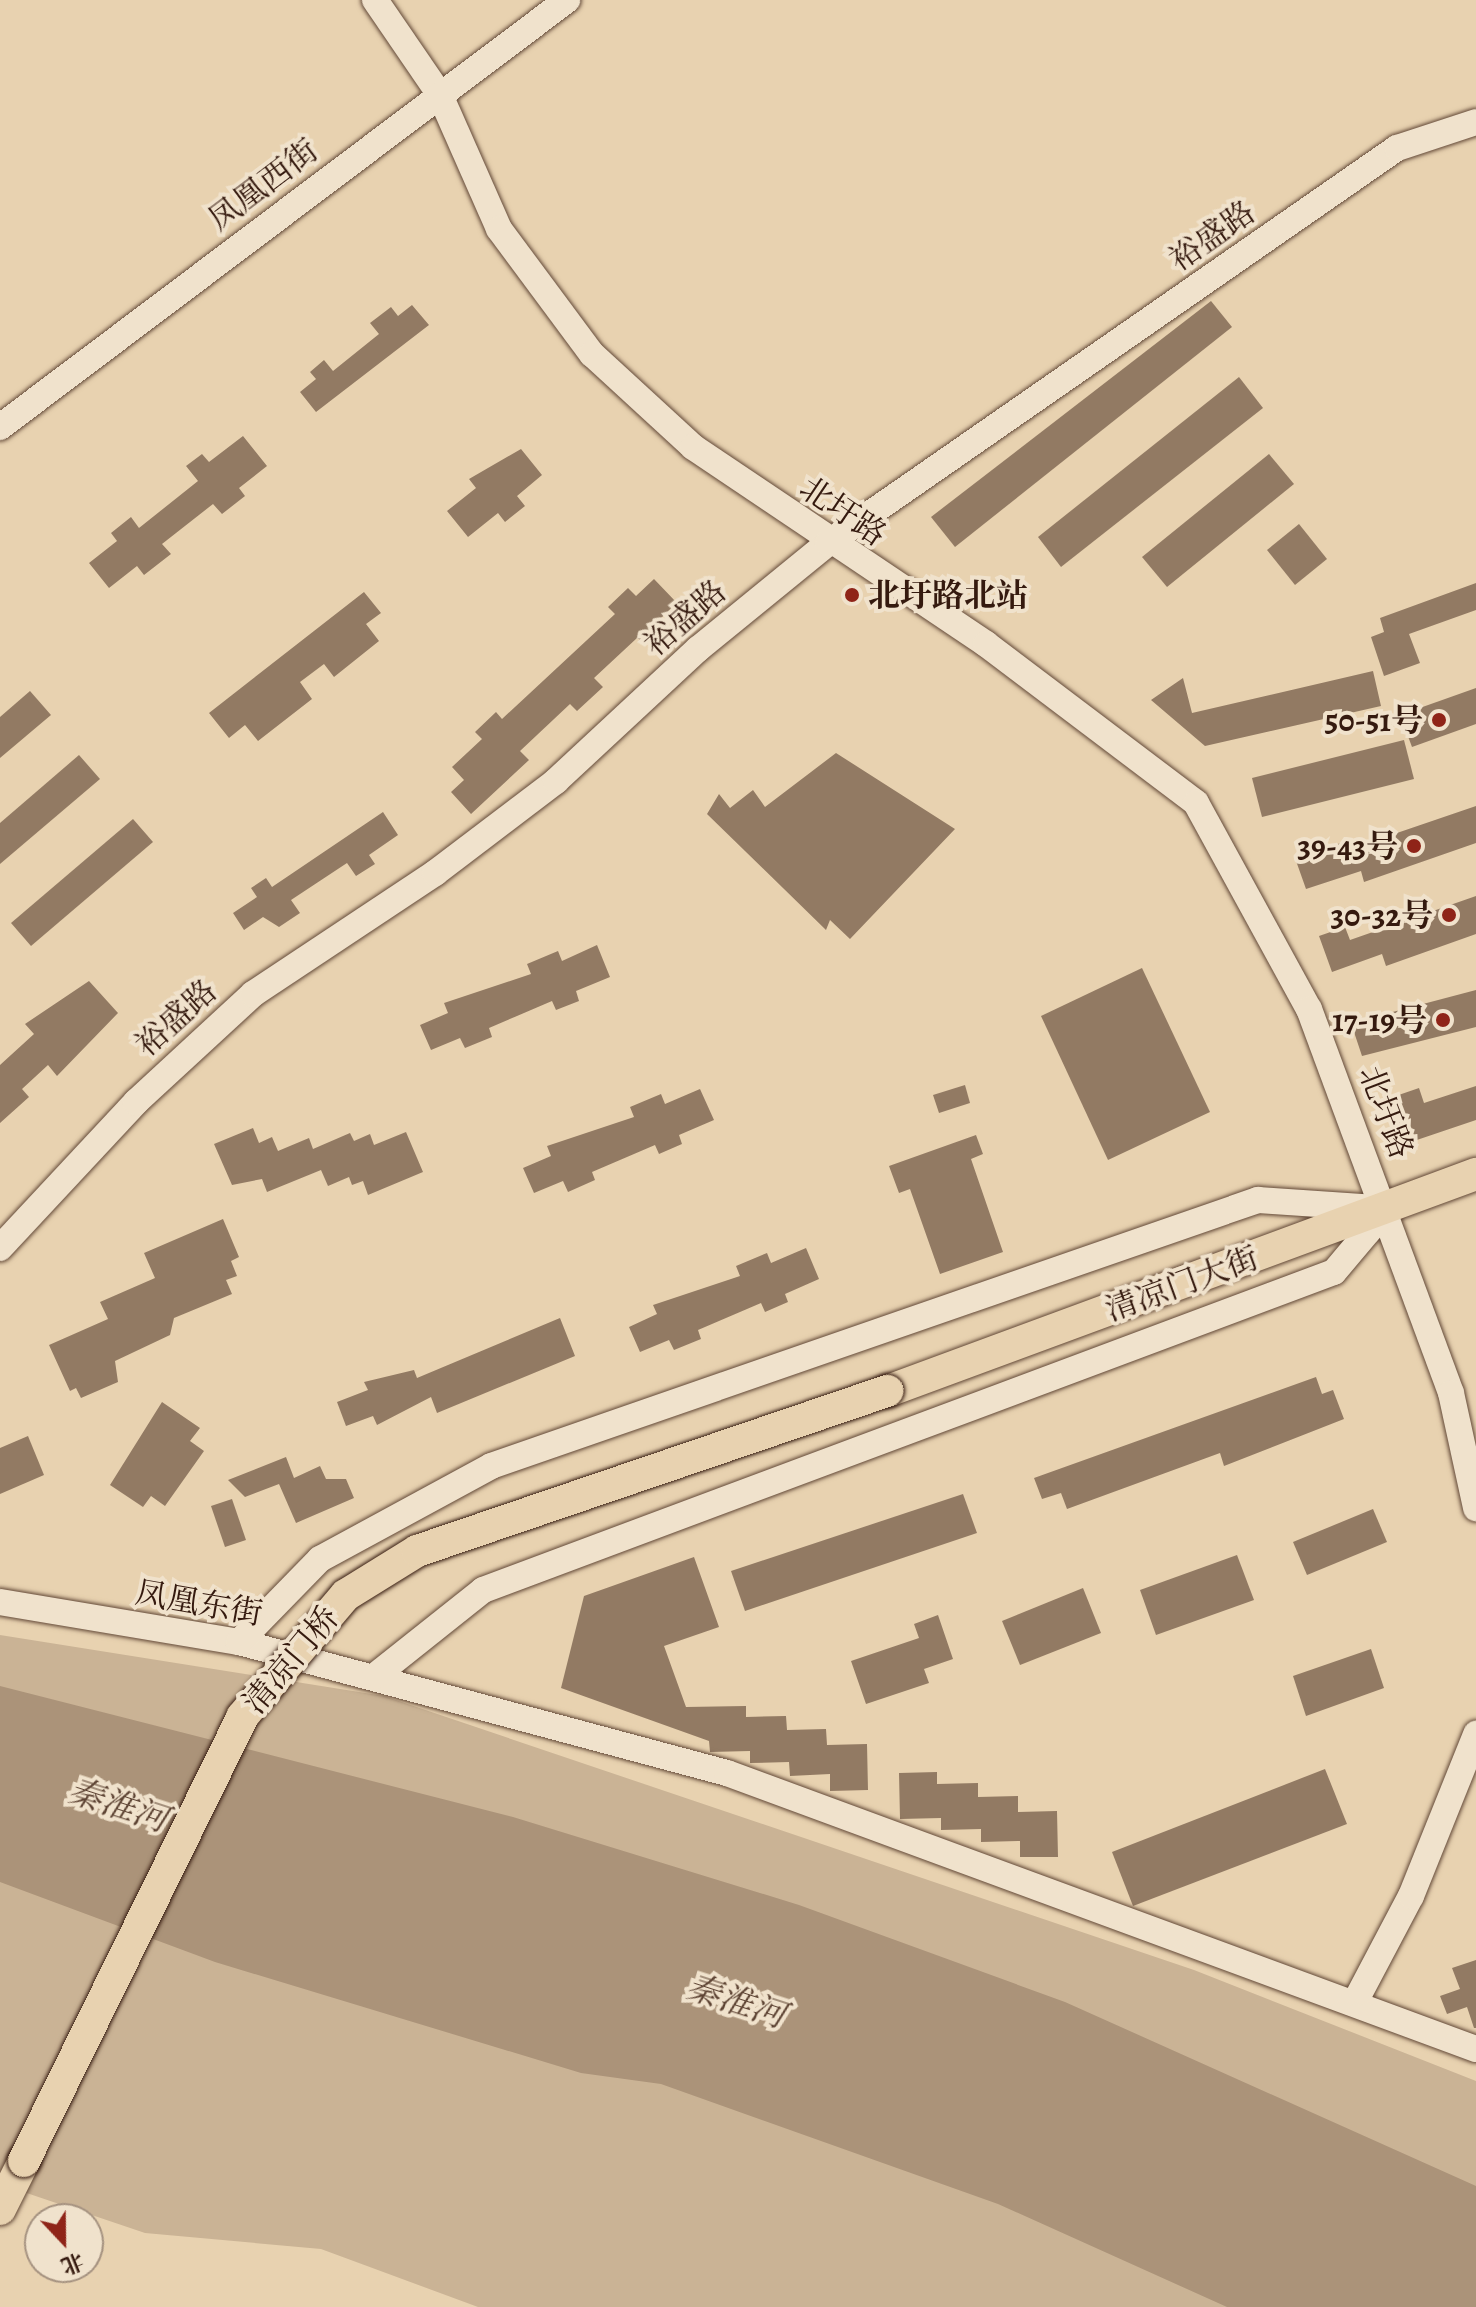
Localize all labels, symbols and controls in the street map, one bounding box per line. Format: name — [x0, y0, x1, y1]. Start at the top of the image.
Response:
street label: 凤凰西街 — [200, 131, 326, 239]
street label: 裕盛路 — [1162, 193, 1262, 279]
street label: 北圩路 — [792, 468, 894, 554]
street label: 裕盛路 — [636, 572, 734, 664]
place label: 北圩路北站 — [868, 576, 1028, 614]
marker: 北圩路北站 — [843, 586, 861, 604]
place label: 50-51号 — [1325, 701, 1423, 739]
marker: 50-51号 — [1430, 711, 1448, 729]
place label: 39-43号 — [1297, 827, 1398, 865]
marker: 39-43号 — [1405, 837, 1423, 855]
place label: 30-32号 — [1331, 896, 1433, 934]
marker: 30-32号 — [1440, 906, 1458, 924]
street label: 裕盛路 — [127, 972, 225, 1064]
place label: 17-19号 — [1332, 1001, 1427, 1039]
marker: 17-19号 — [1434, 1011, 1452, 1029]
street label: 北圩路 — [1351, 1060, 1421, 1164]
street label: 清凉门大街 — [1100, 1239, 1264, 1329]
street label: 凤凰东街 — [133, 1573, 265, 1633]
street label: 清凉门桥 — [235, 1599, 347, 1721]
water label: 秦淮河 — [63, 1770, 173, 1840]
water label: 秦淮河 — [681, 1966, 791, 2036]
north arrow — [24, 2203, 104, 2283]
text: 北 — [56, 2245, 88, 2281]

